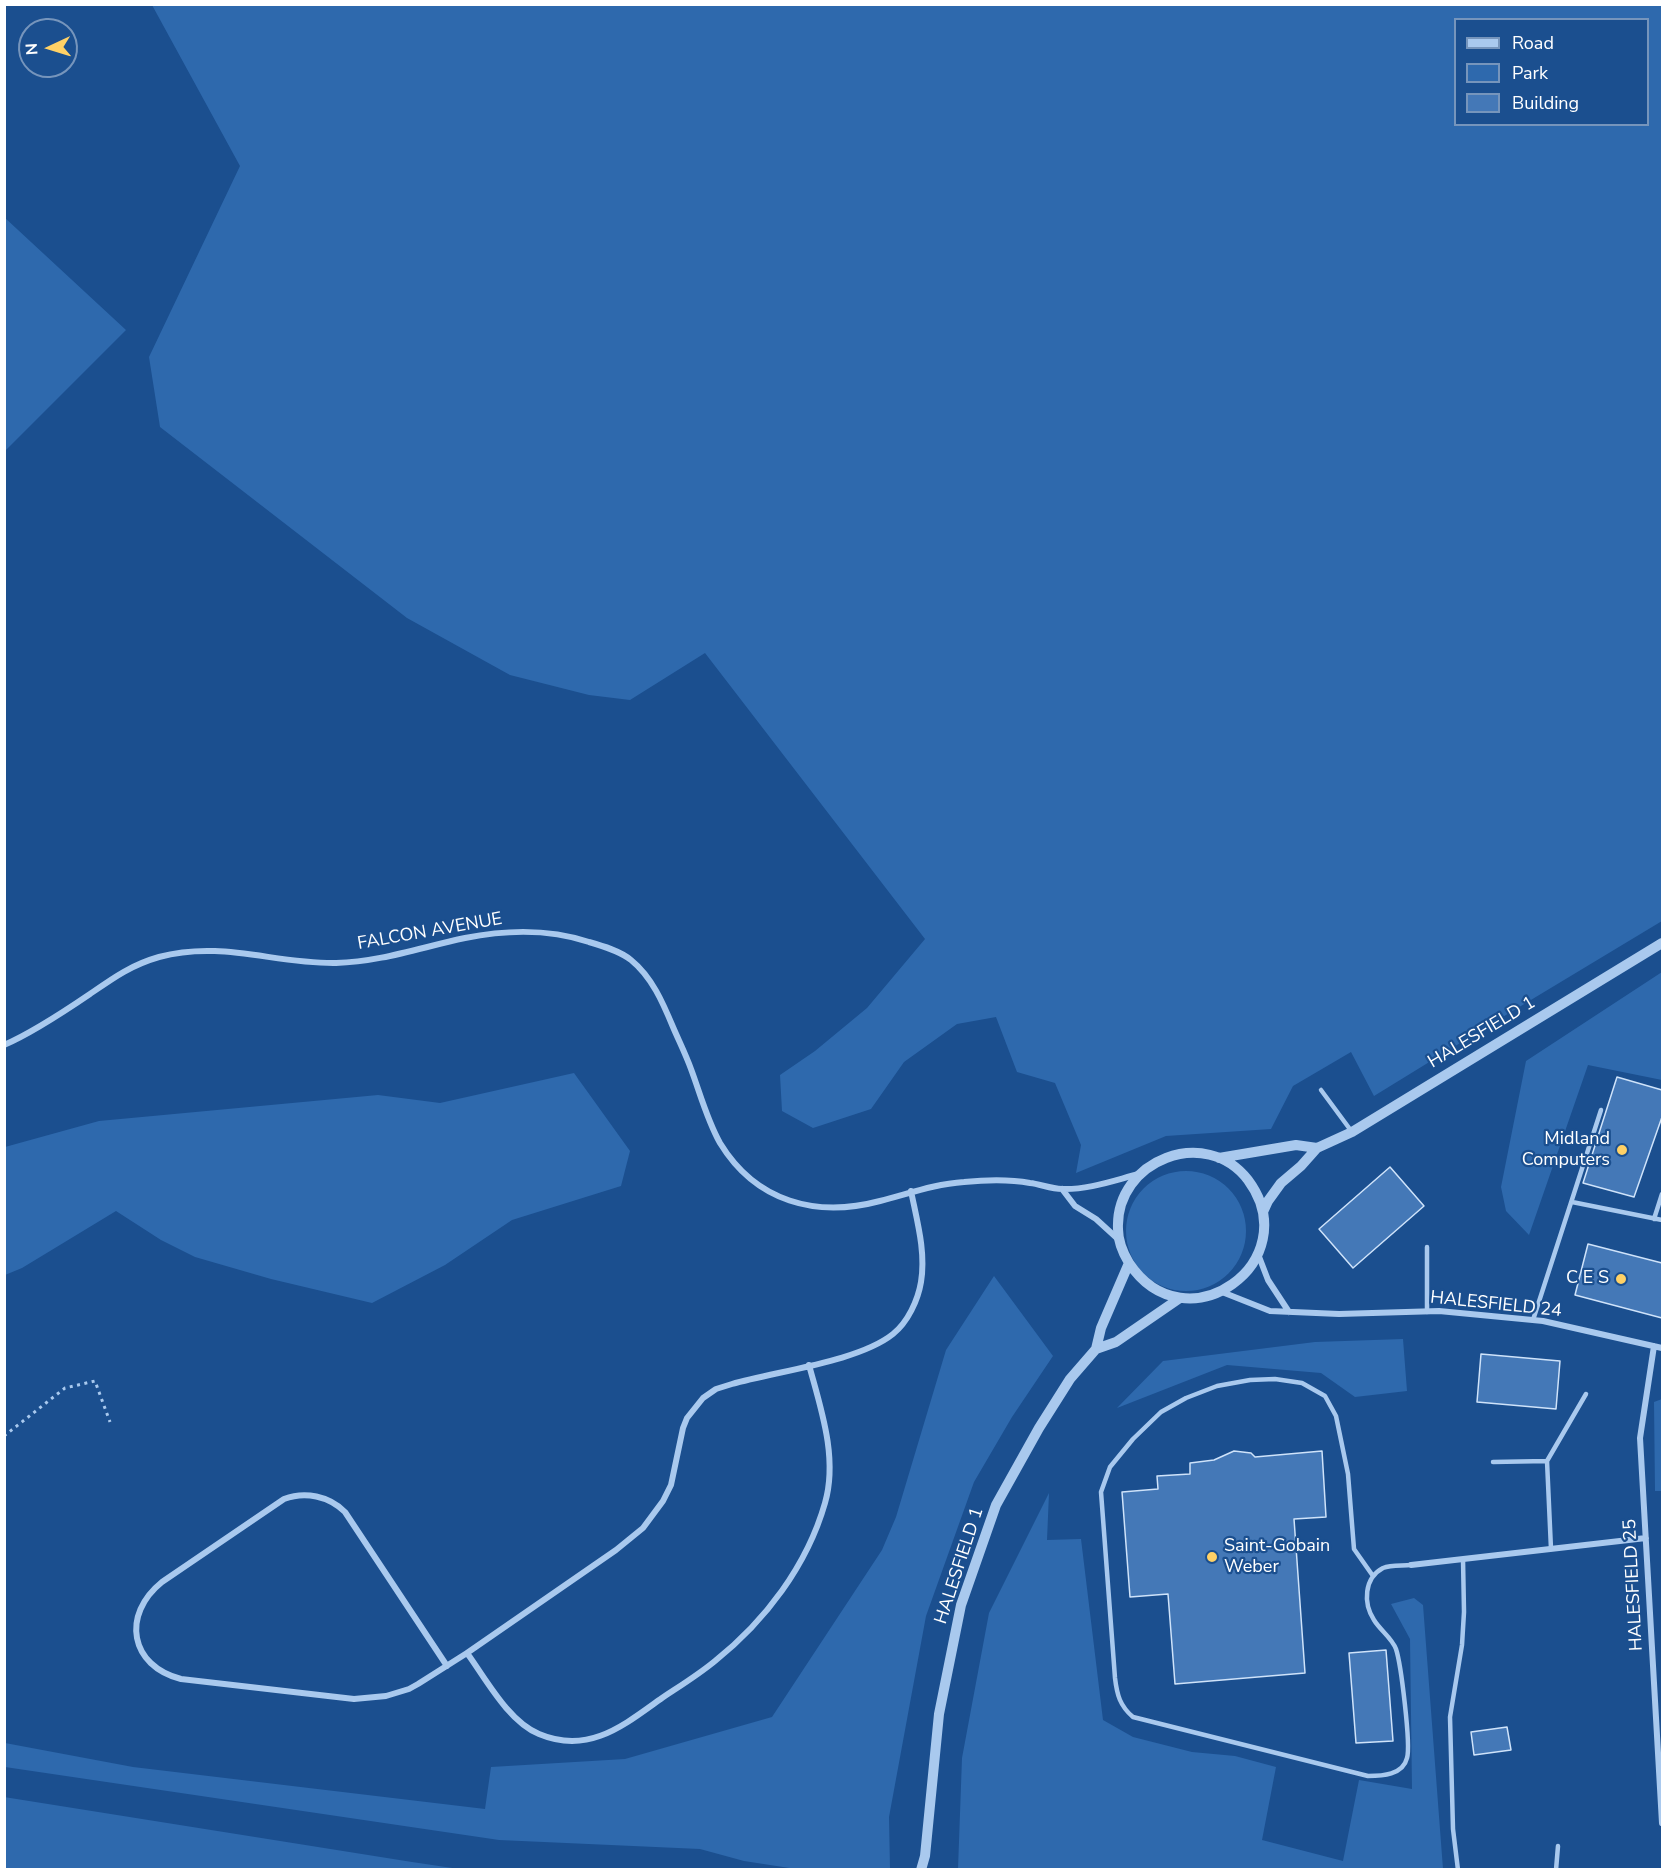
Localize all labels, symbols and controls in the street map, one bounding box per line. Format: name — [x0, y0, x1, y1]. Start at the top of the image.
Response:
north arrow — [18, 18, 78, 78]
legend — [1454, 18, 1649, 126]
text: Road — [1512, 31, 1554, 55]
text: N — [21, 42, 43, 56]
text: Park — [1512, 61, 1548, 85]
text: Building — [1512, 91, 1579, 115]
street label: FALCON AVENUE — [356, 909, 504, 955]
street label: HALESFIELD 1 — [1424, 992, 1540, 1074]
place label: Midland Computers — [1522, 1129, 1610, 1172]
marker: Midland Computers — [1615, 1143, 1629, 1157]
place label: C E S — [1566, 1268, 1609, 1290]
marker: C E S — [1614, 1272, 1628, 1286]
street label: HALESFIELD 24 — [1429, 1287, 1563, 1323]
street label: HALESFIELD 1 — [931, 1505, 989, 1627]
street label: HALESFIELD 25 — [1620, 1518, 1648, 1652]
place label: Saint-Gobain Weber — [1224, 1536, 1330, 1578]
marker: Saint-Gobain Weber — [1205, 1550, 1219, 1564]

